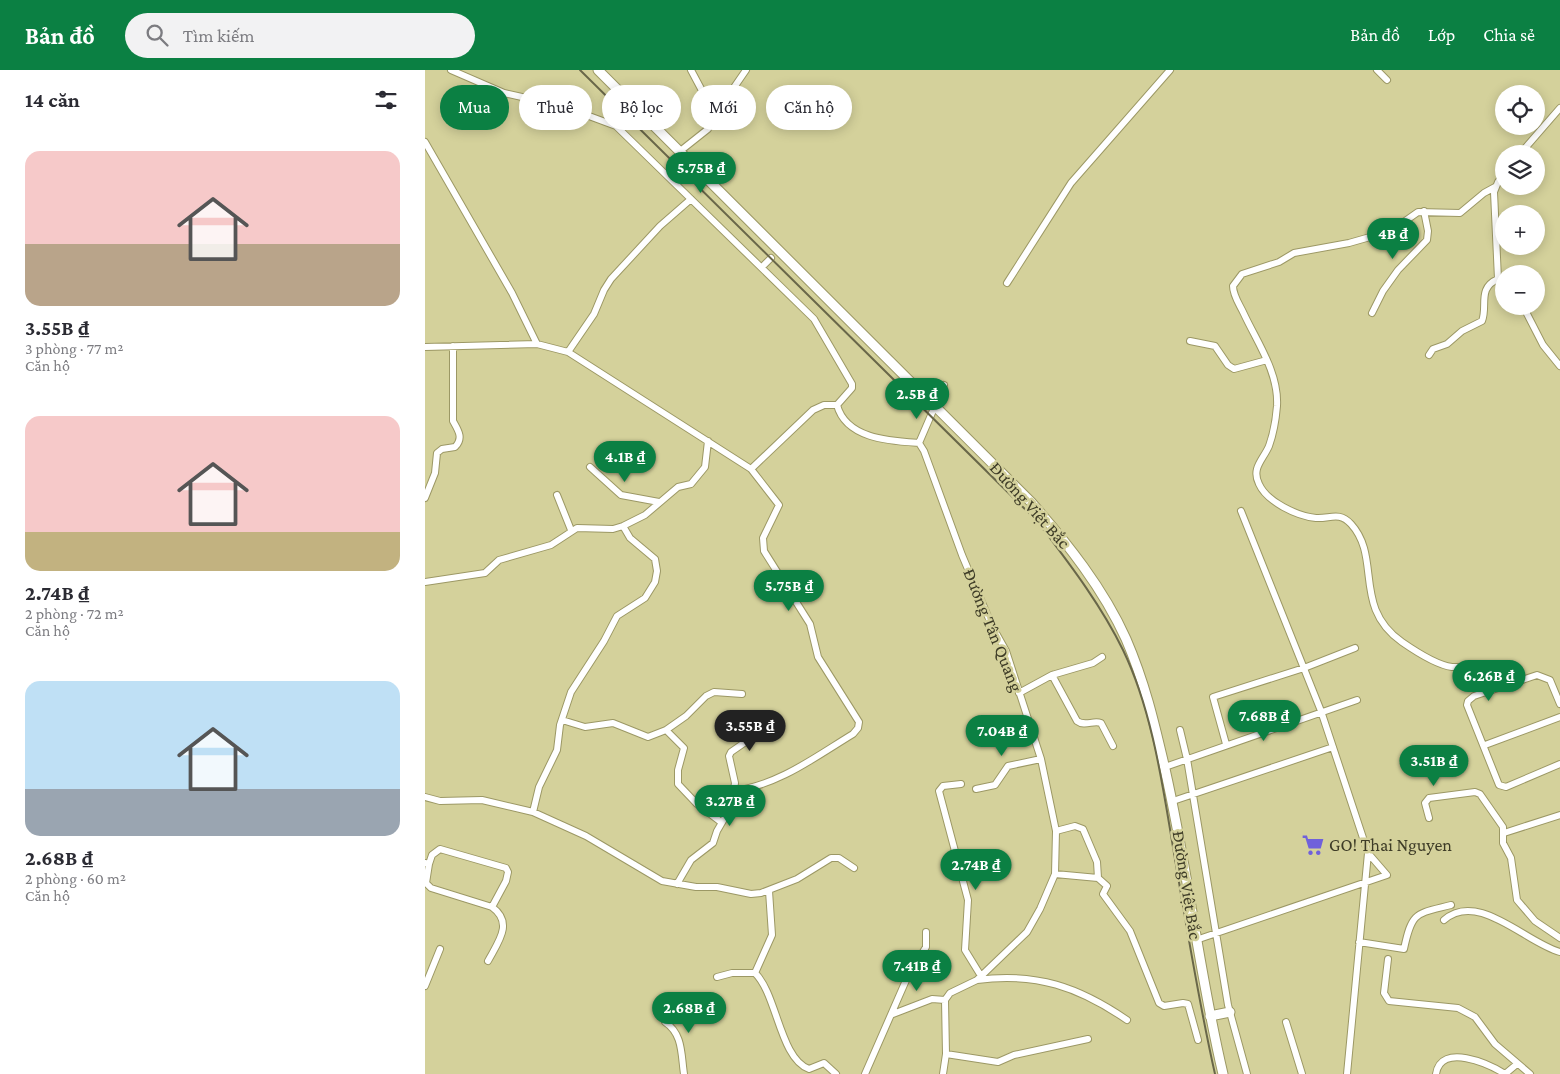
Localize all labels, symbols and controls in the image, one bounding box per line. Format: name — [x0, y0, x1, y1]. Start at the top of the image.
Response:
search box — [125, 13, 475, 58]
icon: search — [143, 21, 171, 49]
text: Bản đồ — [25, 22, 95, 49]
text: Tìm kiếm — [183, 25, 255, 46]
text: Bản đồ — [1350, 25, 1400, 45]
text: Lớp — [1428, 25, 1455, 45]
text: Chia sẻ — [1483, 25, 1535, 45]
chip: Mua — [440, 85, 509, 130]
chip: Thuê — [519, 85, 592, 130]
chip: Bộ lọc — [602, 85, 681, 130]
chip: Mới — [691, 85, 756, 130]
chip: Căn hộ — [766, 85, 852, 130]
map controls — [1495, 85, 1545, 315]
button: locate — [1495, 85, 1545, 135]
icon: filters — [372, 86, 400, 114]
text: 14 căn — [25, 88, 80, 112]
button: layers — [1495, 145, 1545, 195]
pin: 5.75B ₫ — [655, 152, 747, 194]
text: 5.75B ₫ — [677, 159, 725, 176]
icon: home — [168, 184, 258, 274]
button: + — [1495, 205, 1545, 255]
pin: 4B ₫ — [1363, 218, 1423, 260]
text: 4B ₫ — [1378, 225, 1408, 242]
button: − — [1495, 265, 1545, 315]
text: 3.55B ₫ — [25, 316, 89, 340]
text: 3 phòng · 77 m² — [25, 340, 124, 357]
text: Căn hộ — [25, 357, 70, 374]
pin: 2.5B ₫ — [876, 378, 958, 420]
text: 2.5B ₫ — [896, 385, 938, 402]
pin: 4.1B ₫ — [584, 440, 666, 483]
text: 4.1B ₫ — [605, 448, 645, 465]
icon: home — [168, 449, 258, 539]
street label: Đường Việt Bắc — [986, 458, 1075, 553]
street label: Đường Tân Quang — [959, 565, 1027, 695]
pin: 5.75B ₫ — [743, 570, 835, 612]
text: 5.75B ₫ — [765, 577, 813, 594]
text: 2.74B ₫ — [25, 581, 89, 605]
text: 2 phòng · 72 m² — [25, 605, 124, 622]
text: Căn hộ — [25, 622, 70, 639]
pin: 6.26B ₫ — [1443, 660, 1535, 702]
text: 6.26B ₫ — [1463, 667, 1515, 684]
pin: 7.68B ₫ — [1218, 700, 1310, 742]
text: 7.68B ₫ — [1239, 707, 1289, 724]
pin: 3.55B ₫ — [704, 710, 796, 752]
icon: home — [168, 714, 258, 804]
pin: 7.04B ₫ — [956, 714, 1048, 757]
text: 3.55B ₫ — [726, 717, 774, 734]
text: 7.04B ₫ — [977, 722, 1027, 739]
pin: 3.51B ₫ — [1388, 744, 1480, 787]
text: 3.51B ₫ — [1410, 752, 1458, 769]
pin: 3.27B ₫ — [684, 784, 776, 827]
text: 3.27B ₫ — [706, 792, 754, 809]
street label: Đường Việt Bắc — [1169, 829, 1206, 941]
supermarket icon: GO! Thai Nguyen — [1300, 832, 1326, 858]
place label: GO! Thai Nguyen — [1329, 835, 1452, 855]
text: 2.68B ₫ — [25, 846, 93, 870]
pin: 2.74B ₫ — [930, 848, 1022, 891]
text: 2.74B ₫ — [952, 856, 1001, 873]
text: 2 phòng · 60 m² — [25, 870, 126, 887]
text: Căn hộ — [25, 887, 70, 904]
pin: 7.41B ₫ — [871, 950, 963, 992]
text: 7.41B ₫ — [893, 957, 941, 974]
pin: 2.68B ₫ — [643, 992, 735, 1034]
text: 2.68B ₫ — [663, 999, 715, 1016]

